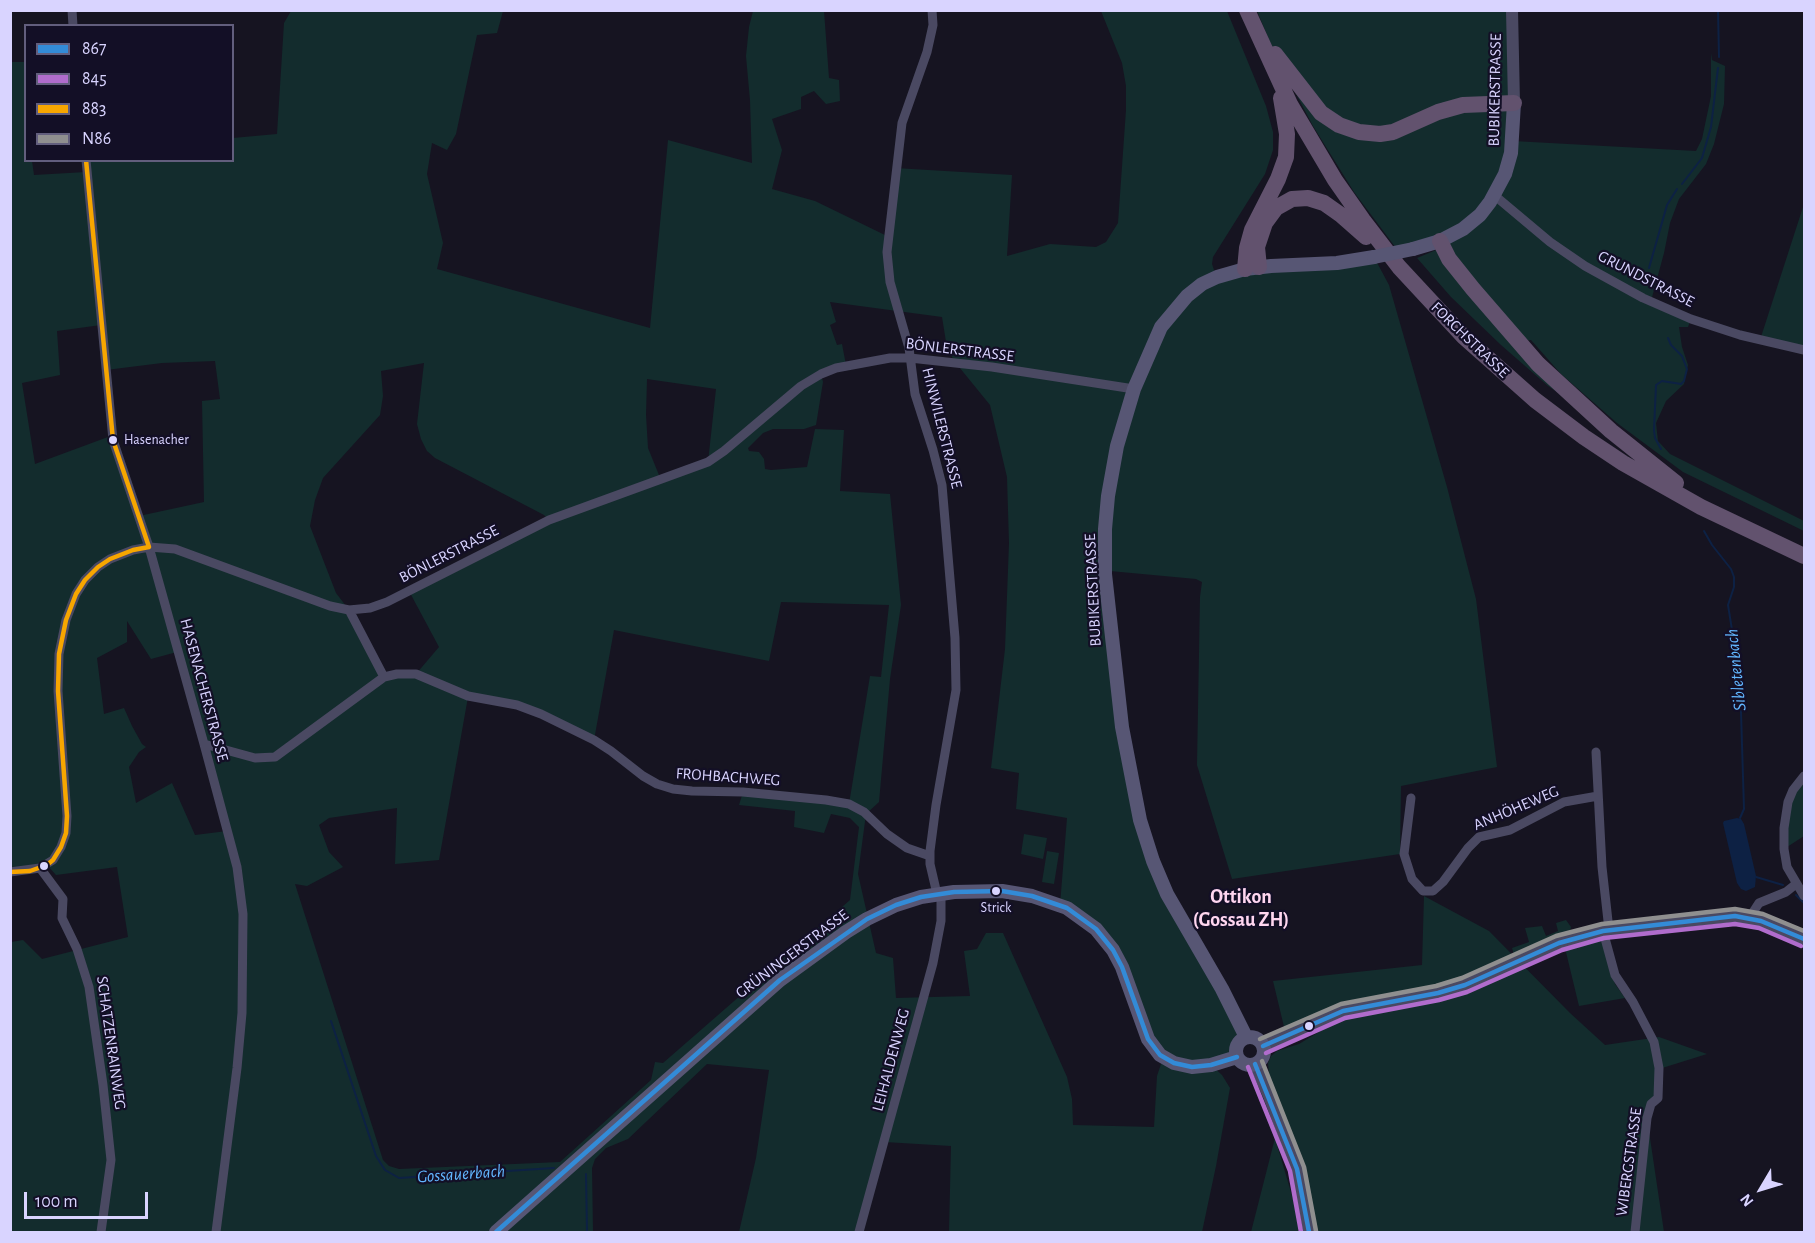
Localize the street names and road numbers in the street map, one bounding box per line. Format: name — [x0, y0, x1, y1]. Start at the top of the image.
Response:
street label: BUBIKERSTRASSE — [1484, 33, 1506, 147]
street label: GRUNDSTRASSE — [1595, 246, 1697, 312]
street label: FORCHSTRASSE — [1427, 298, 1513, 382]
street label: BÖNLERSTRASSE — [905, 334, 1015, 366]
street label: HINWILERSTRASSE — [918, 366, 966, 490]
street label: BÖNLERSTRASSE — [396, 521, 502, 587]
street label: BUBIKERSTRASSE — [1080, 533, 1106, 647]
street label: HASENACHERSTRASSE — [176, 616, 232, 764]
street label: FROHBACHWEG — [675, 764, 781, 790]
street label: ANHÖHEWEG — [1470, 781, 1562, 835]
street label: GRÜNINGERSTRASSE — [732, 905, 852, 1003]
street label: SCHATZENRAINWEG — [92, 975, 130, 1111]
street label: LEIHALDENWEG — [868, 1007, 914, 1113]
street label: WIBERGSTRASSE — [1612, 1107, 1646, 1217]

